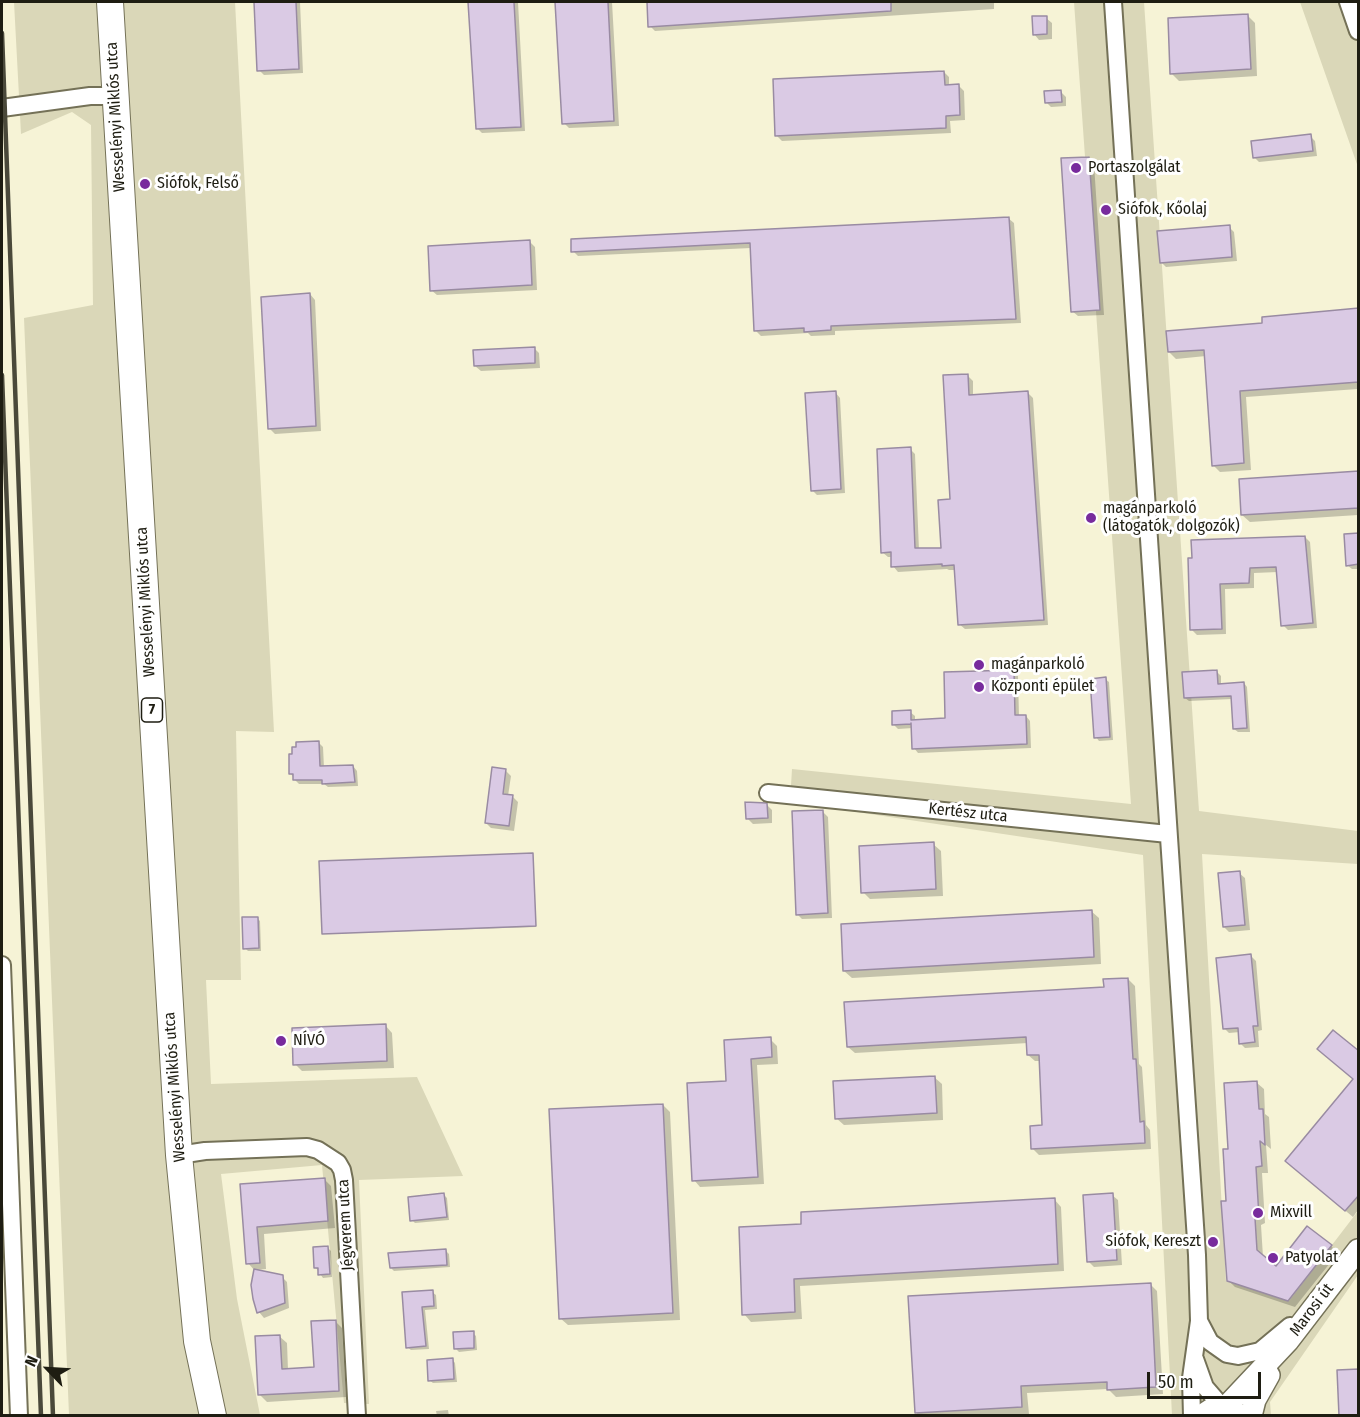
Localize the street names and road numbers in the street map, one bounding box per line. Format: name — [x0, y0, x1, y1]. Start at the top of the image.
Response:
street label: Wesselényi Miklós utca — [102, 41, 130, 193]
street label: Wesselényi Miklós utca — [132, 526, 160, 678]
road number: 7 — [142, 698, 162, 722]
street label: Kertész utca — [928, 799, 1008, 827]
street label: Wesselényi Miklós utca — [160, 1011, 190, 1163]
street label: Jégverem utca — [334, 1179, 358, 1271]
street label: Marosi út — [1286, 1280, 1338, 1340]

